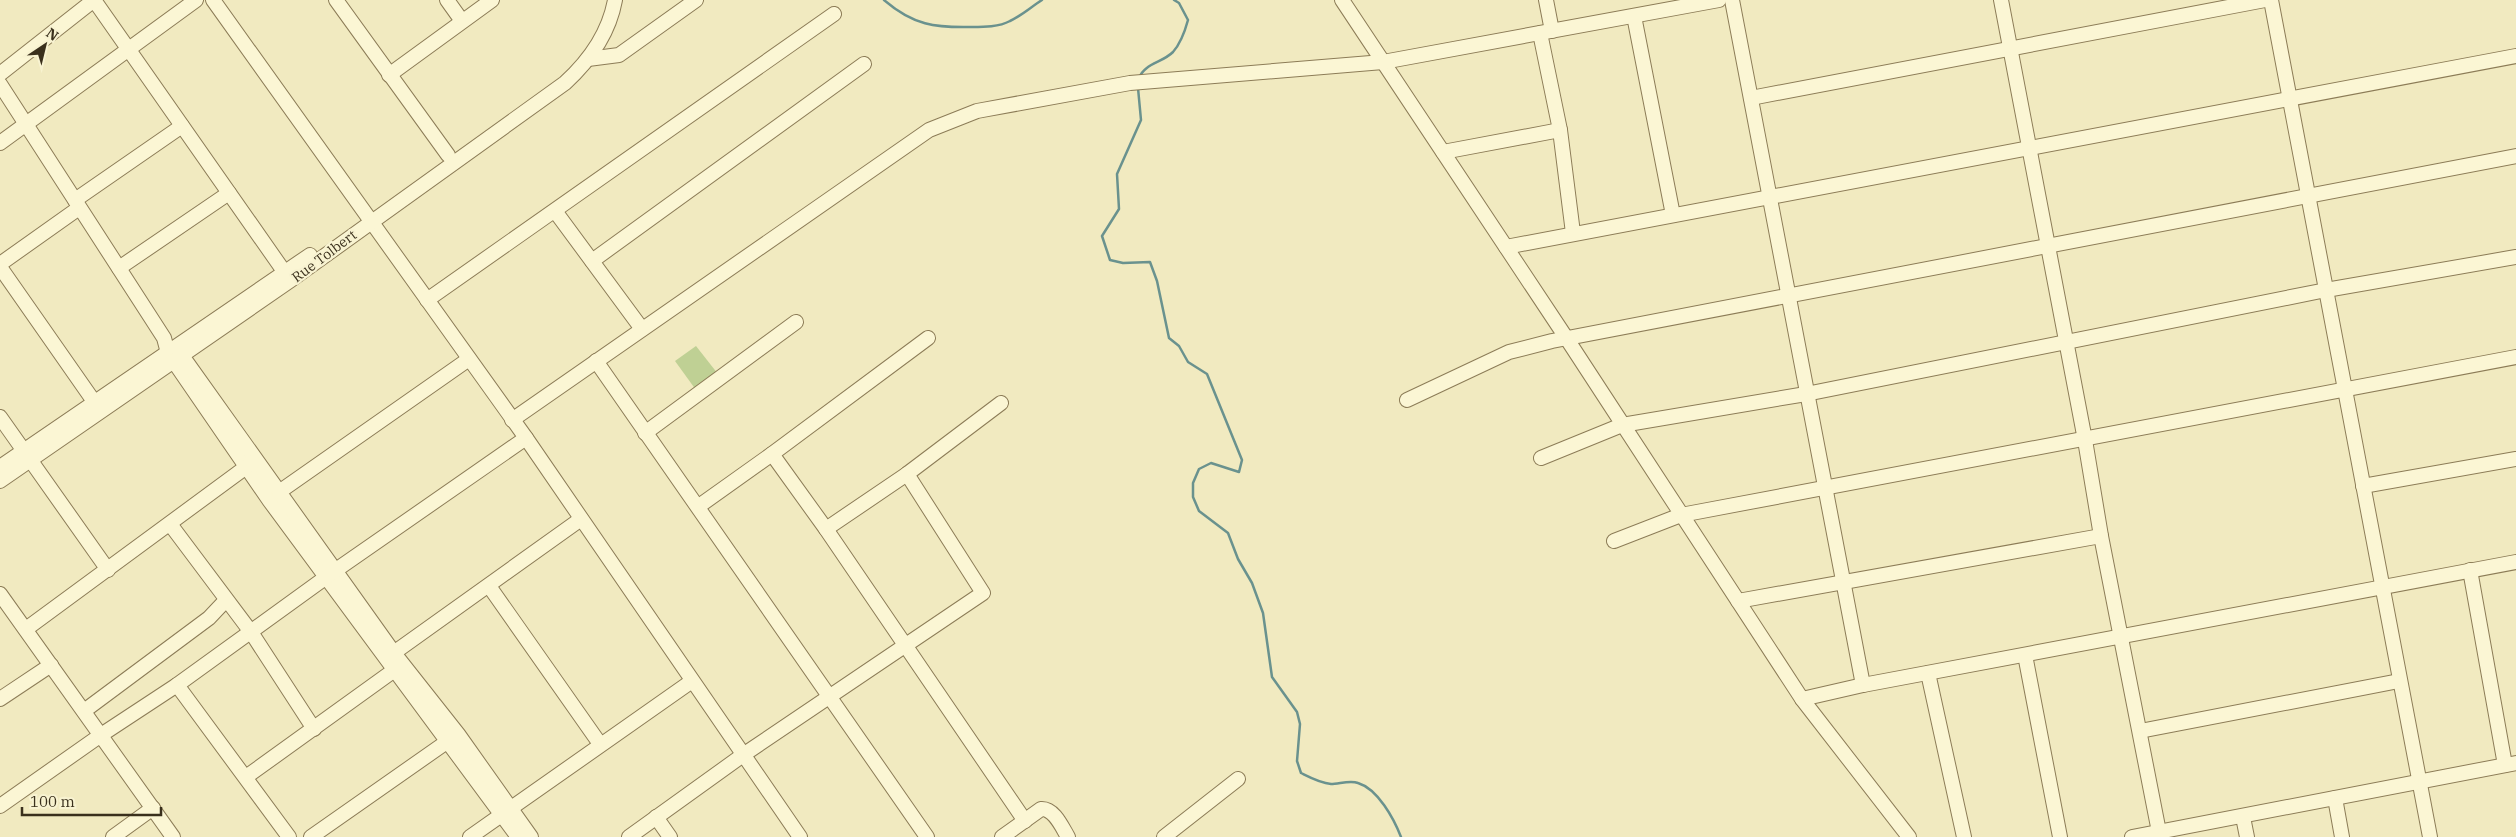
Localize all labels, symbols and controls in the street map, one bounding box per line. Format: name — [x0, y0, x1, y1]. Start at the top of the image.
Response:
north arrow — [20, 20, 70, 70]
text: N — [43, 24, 62, 45]
street label: Rue Tolbert — [288, 226, 360, 286]
scale bar — [22, 784, 161, 816]
text: 100 m — [30, 792, 75, 811]

